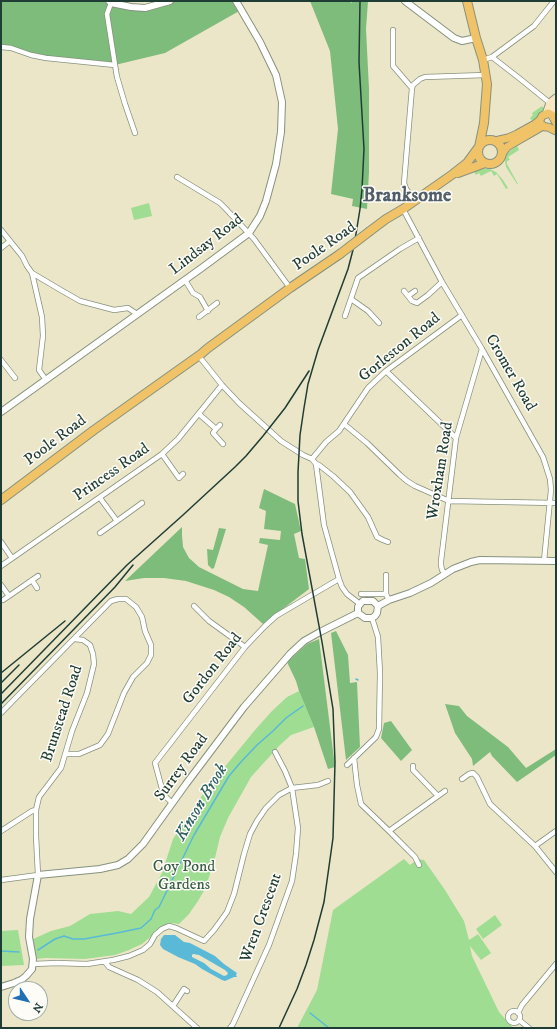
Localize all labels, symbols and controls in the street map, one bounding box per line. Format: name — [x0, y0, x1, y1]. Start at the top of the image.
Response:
district label: Branksome — [363, 185, 451, 209]
street label: Lindsay Road — [166, 210, 248, 280]
street label: Poole Road — [290, 218, 360, 276]
street label: Gorleston Road — [355, 309, 445, 387]
street label: Cromer Road — [480, 331, 540, 415]
street label: Poole Road — [21, 412, 91, 470]
street label: Wroxham Road — [424, 421, 458, 521]
street label: Princess Road — [70, 440, 154, 506]
street label: Gordon Road — [179, 629, 247, 709]
street label: Brunstead Road — [38, 663, 88, 765]
street label: Surrey Road — [151, 730, 213, 806]
water label: Kinson Brook — [171, 761, 233, 845]
park label: Coy Pond Gardens — [153, 858, 215, 896]
street label: Wren Crescent — [237, 871, 287, 965]
north arrow — [8, 981, 48, 1021]
text: N — [29, 1000, 45, 1015]

